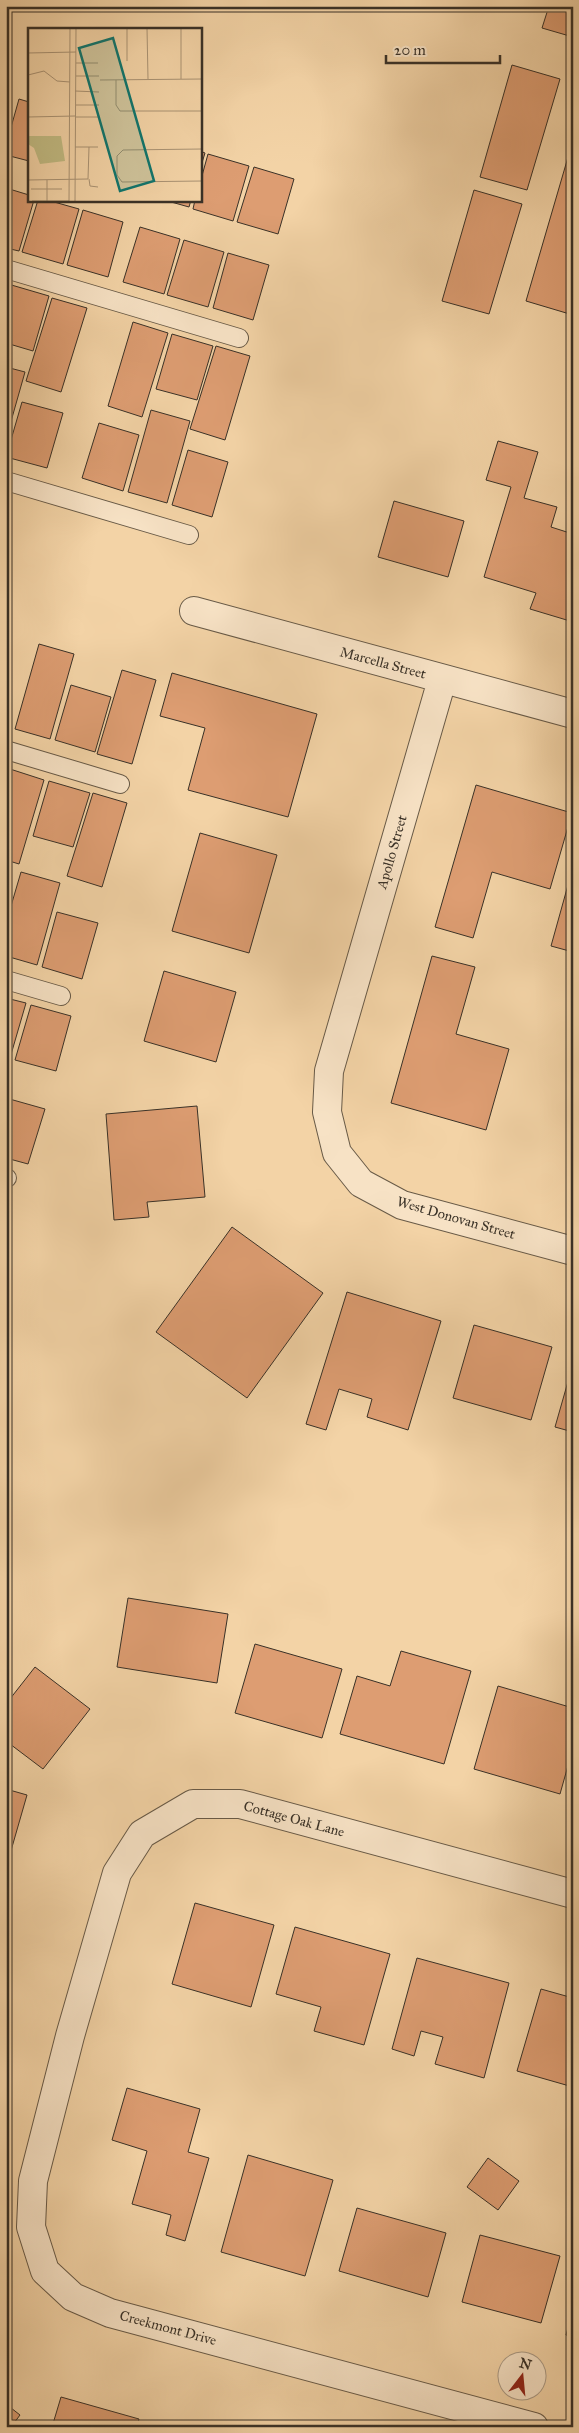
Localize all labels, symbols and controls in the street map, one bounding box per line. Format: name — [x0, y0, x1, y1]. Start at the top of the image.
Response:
inset map — [28, 28, 201, 201]
scale bar — [386, 32, 500, 64]
text: 20 m — [394, 41, 426, 59]
street label: Marcella Street — [338, 643, 428, 683]
street label: Apollo Street — [373, 813, 411, 892]
street label: West Donovan Street — [395, 1193, 517, 1243]
street label: Cottage Oak Lane — [242, 1797, 346, 1841]
street label: Creekmont Drive — [118, 2307, 218, 2349]
north arrow — [496, 2350, 546, 2400]
text: N — [517, 2354, 534, 2374]

